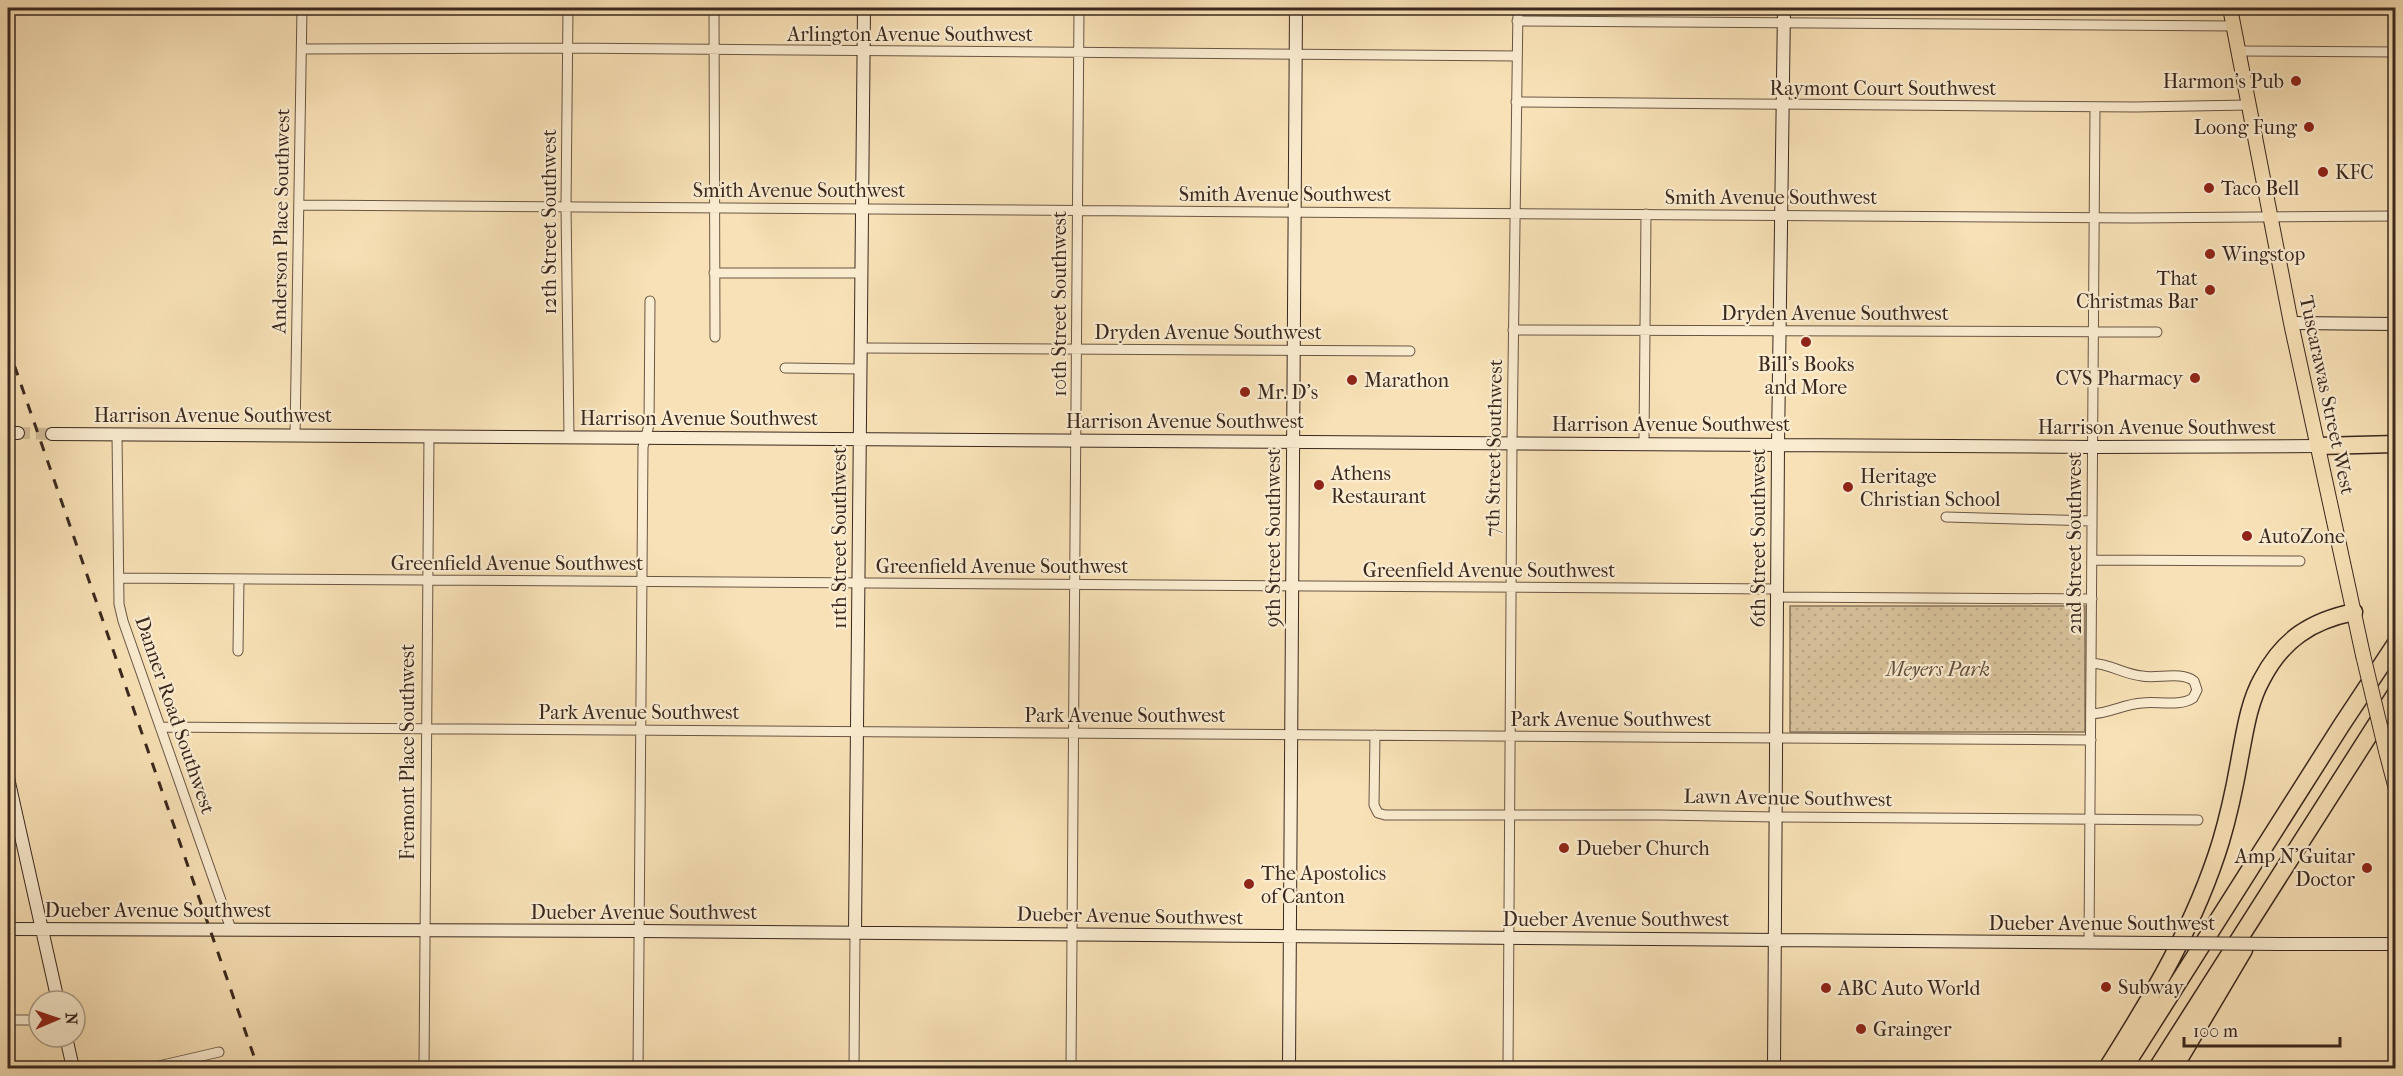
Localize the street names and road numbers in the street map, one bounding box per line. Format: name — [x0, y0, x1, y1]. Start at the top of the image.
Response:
street label: Arlington Avenue Southwest — [786, 23, 1033, 46]
street label: Raymont Court Southwest — [1770, 77, 1996, 100]
street label: Anderson Place Southwest — [268, 108, 294, 335]
street label: 12th Street Southwest — [538, 129, 561, 315]
street label: Smith Avenue Southwest — [693, 179, 905, 202]
street label: Smith Avenue Southwest — [1179, 183, 1391, 206]
street label: Smith Avenue Southwest — [1665, 186, 1877, 209]
street label: 10th Street Southwest — [1048, 211, 1071, 397]
street label: Tuscarawas Street West — [2295, 294, 2359, 496]
street label: Dryden Avenue Southwest — [1721, 302, 1949, 325]
street label: Dryden Avenue Southwest — [1094, 321, 1322, 344]
street label: 7th Street Southwest — [1481, 359, 1507, 537]
street label: Harrison Avenue Southwest — [94, 404, 332, 427]
street label: Harrison Avenue Southwest — [580, 407, 818, 430]
street label: Harrison Avenue Southwest — [1066, 410, 1304, 433]
street label: Harrison Avenue Southwest — [1552, 413, 1790, 436]
street label: Harrison Avenue Southwest — [2038, 416, 2276, 439]
street label: 11th Street Southwest — [828, 447, 851, 629]
street label: 9th Street Southwest — [1262, 449, 1285, 627]
street label: 6th Street Southwest — [1747, 449, 1770, 627]
street label: 2nd Street Southwest — [2063, 452, 2086, 634]
street label: Greenfield Avenue Southwest — [391, 552, 643, 575]
street label: Greenfield Avenue Southwest — [876, 555, 1128, 578]
street label: Greenfield Avenue Southwest — [1363, 559, 1615, 582]
street label: Danner Road Southwest — [130, 613, 220, 817]
street label: Fremont Place Southwest — [396, 644, 419, 860]
street label: Park Avenue Southwest — [538, 701, 740, 724]
street label: Park Avenue Southwest — [1024, 704, 1226, 727]
street label: Park Avenue Southwest — [1510, 708, 1712, 731]
street label: Lawn Avenue Southwest — [1683, 785, 1893, 811]
street label: Dueber Avenue Southwest — [45, 899, 271, 922]
street label: Dueber Avenue Southwest — [531, 901, 757, 924]
street label: Dueber Avenue Southwest — [1016, 903, 1244, 929]
street label: Dueber Avenue Southwest — [1503, 908, 1729, 931]
street label: Dueber Avenue Southwest — [1989, 912, 2215, 935]

